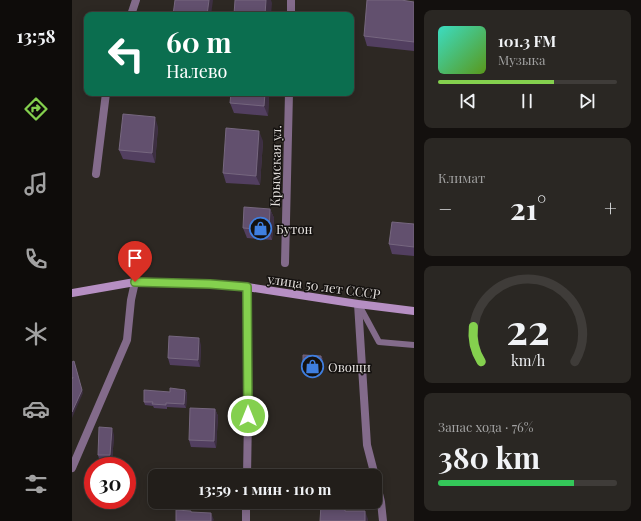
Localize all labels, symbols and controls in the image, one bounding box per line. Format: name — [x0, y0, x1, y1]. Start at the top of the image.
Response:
text: 60 m — [166, 23, 232, 60]
text: 13:58 — [16, 24, 56, 48]
icon: left — [100, 28, 152, 80]
text: 101.3 FM — [498, 31, 556, 51]
text: Музыка — [498, 51, 546, 68]
text: Налево — [166, 59, 227, 83]
icon: previous — [457, 90, 479, 112]
icon: pause — [516, 90, 538, 112]
icon: next — [576, 90, 598, 112]
icon: directions — [22, 95, 50, 123]
street label: Крымская ул. — [266, 125, 284, 207]
text: Климат — [438, 169, 485, 186]
icon: music — [22, 170, 50, 198]
text: 21° — [510, 188, 546, 228]
text: − — [438, 193, 452, 223]
text: + — [604, 193, 617, 223]
shop icon: Бутон — [247, 215, 273, 241]
place label: Бутон — [276, 220, 313, 237]
pin — [118, 241, 152, 282]
icon: phone — [22, 245, 50, 273]
icon: arrive — [124, 247, 146, 269]
street label: улица 50 лет СССР — [266, 270, 382, 302]
text: 22 — [506, 300, 549, 355]
icon: climate — [22, 320, 50, 348]
text: km/h — [510, 351, 545, 370]
shop icon: Овощи — [300, 353, 326, 379]
place label: Овощи — [328, 358, 371, 375]
icon: car — [22, 395, 50, 423]
position arrow — [227, 395, 269, 437]
text: Запас хода · 76% — [438, 418, 533, 435]
text: 380 km — [438, 437, 540, 477]
speed limit sign: 30 — [84, 457, 136, 509]
icon: filters — [22, 470, 50, 498]
text: 13:59 · 1 мин · 110 m — [199, 479, 331, 499]

